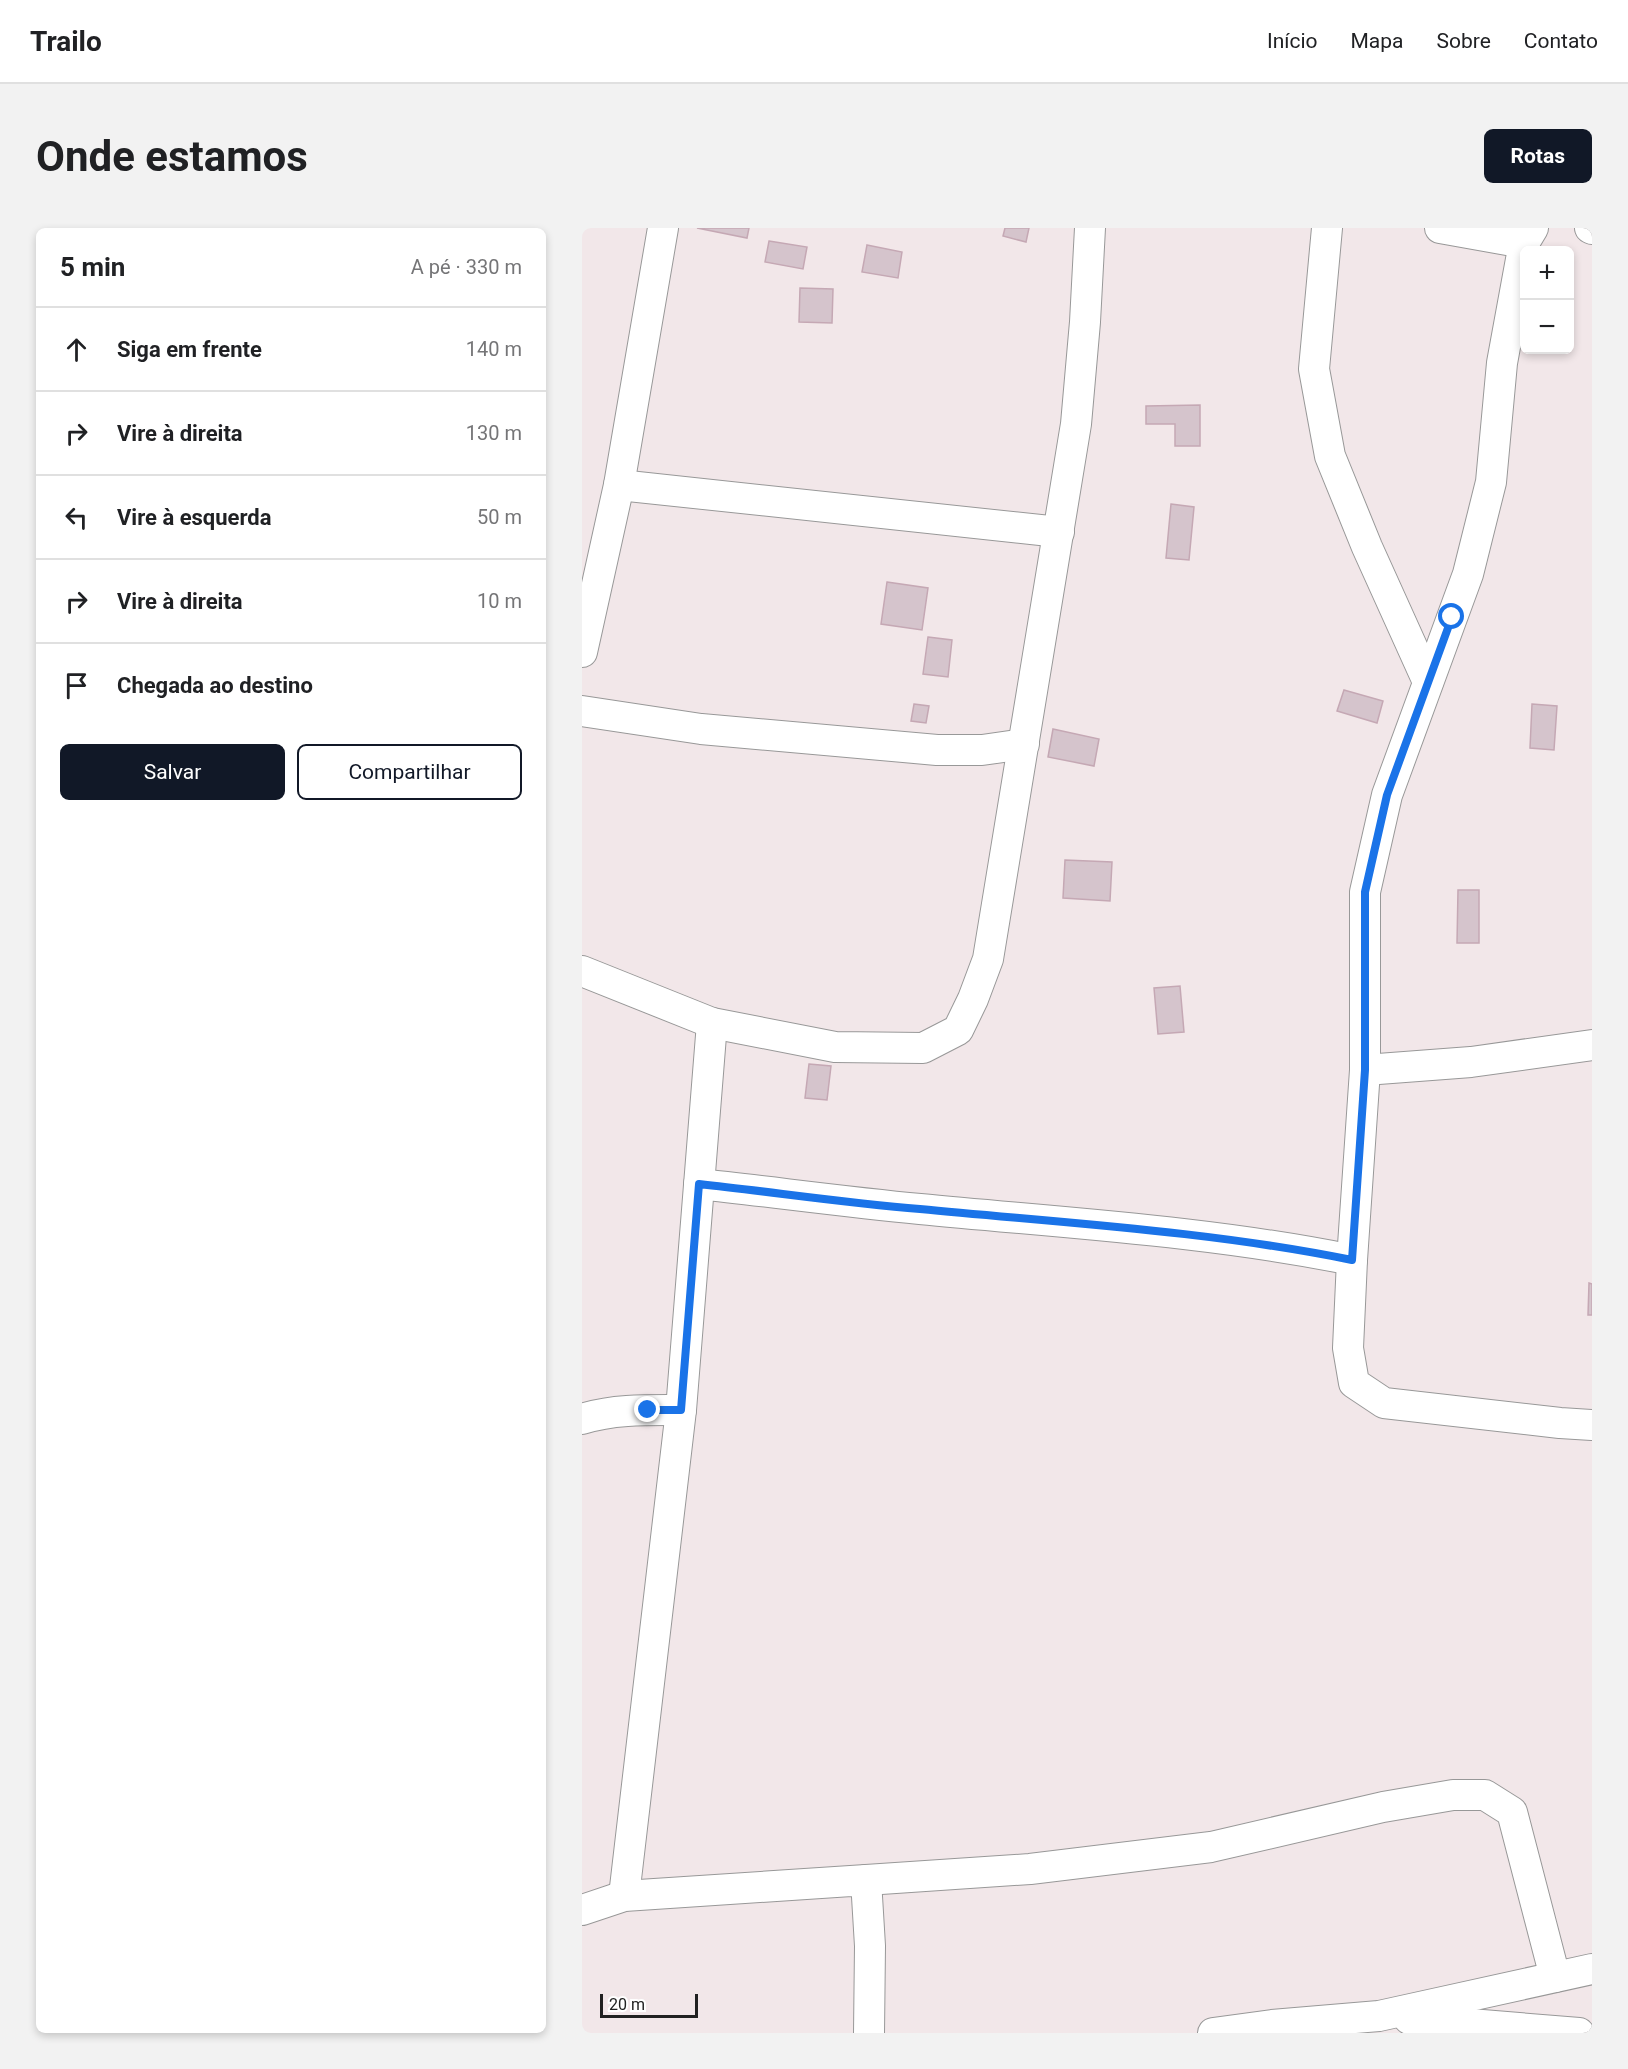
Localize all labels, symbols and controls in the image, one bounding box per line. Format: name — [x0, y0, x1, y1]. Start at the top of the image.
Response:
text: Trailo — [30, 25, 102, 58]
text: Início — [1267, 29, 1318, 53]
text: Mapa — [1351, 29, 1404, 53]
text: Sobre — [1437, 29, 1491, 53]
text: Contato — [1524, 29, 1598, 53]
button: Rotas — [1484, 129, 1592, 183]
text: Onde estamos — [36, 132, 308, 181]
map controls — [1520, 246, 1574, 354]
button: + — [1520, 246, 1574, 300]
text: 5 min — [60, 252, 125, 282]
text: A pé · 330 m — [411, 255, 522, 279]
button: − — [1520, 300, 1574, 354]
icon: ahead — [60, 333, 93, 366]
text: Siga em frente — [117, 337, 262, 362]
text: 140 m — [466, 337, 522, 361]
icon: right — [60, 417, 93, 450]
text: Vire à direita — [117, 421, 243, 446]
text: 130 m — [466, 421, 522, 445]
icon: left — [60, 501, 93, 534]
text: Vire à esquerda — [117, 505, 271, 530]
text: 50 m — [477, 505, 522, 529]
icon: right — [60, 585, 93, 618]
text: Vire à direita — [117, 589, 243, 614]
text: 10 m — [477, 589, 522, 613]
route start — [1438, 603, 1464, 629]
icon: arrive — [60, 669, 93, 702]
text: Chegada ao destino — [117, 673, 313, 698]
button: Salvar — [60, 744, 285, 800]
button: Compartilhar — [297, 744, 522, 800]
route end — [634, 1396, 660, 1422]
scale bar — [600, 1991, 698, 2018]
text: 20 m — [609, 1995, 645, 2014]

